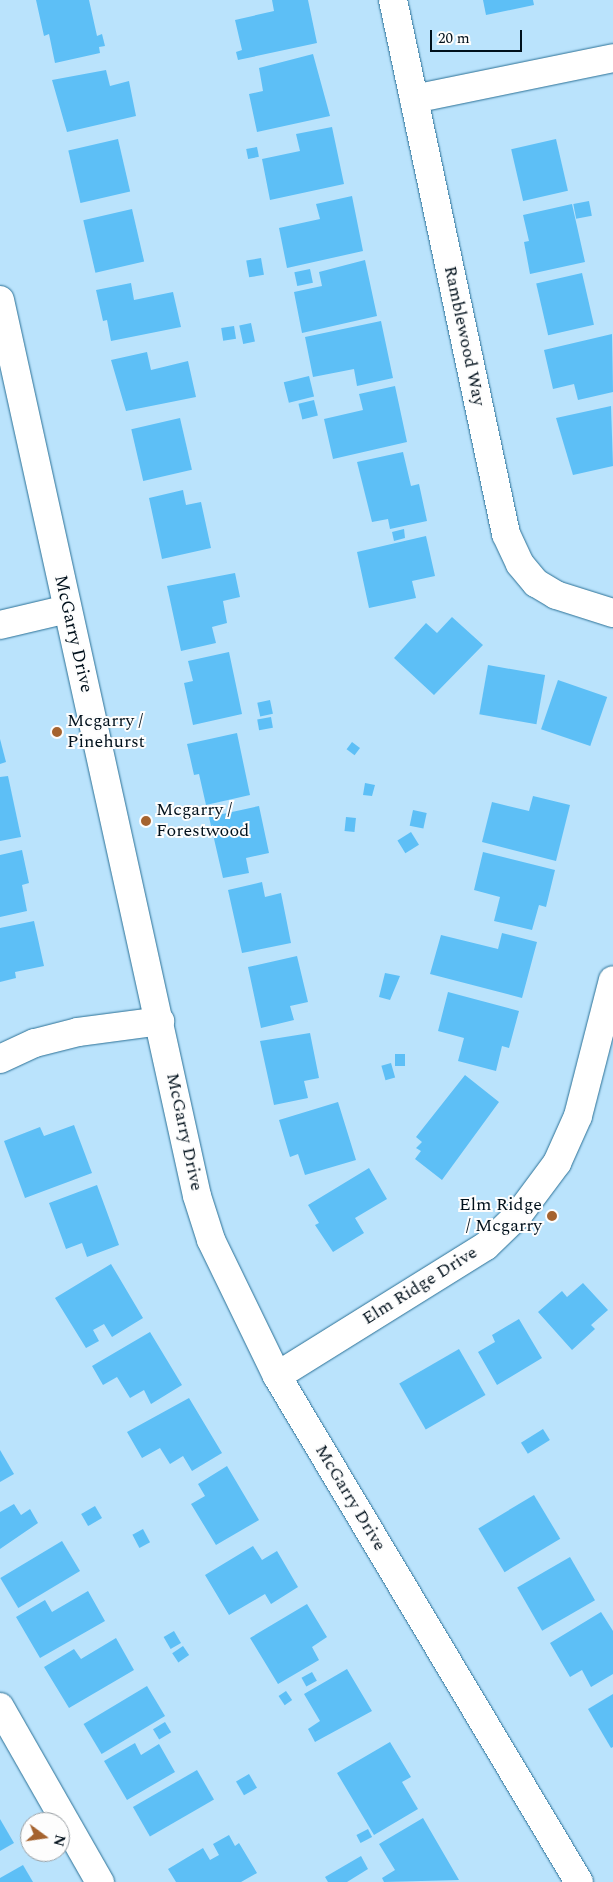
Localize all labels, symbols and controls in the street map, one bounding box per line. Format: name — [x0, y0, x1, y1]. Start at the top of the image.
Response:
scale bar — [433, 20, 526, 52]
text: 20 m — [438, 27, 470, 50]
street label: Ramblewood Way — [439, 264, 489, 408]
street label: McGarry Drive — [49, 573, 97, 695]
place label: Mcgarry / Pinehurst — [67, 711, 145, 754]
marker: Mcgarry / Pinehurst — [51, 726, 63, 738]
place label: Mcgarry / Forestwood — [156, 800, 249, 842]
marker: Mcgarry / Forestwood — [140, 815, 152, 827]
street label: McGarry Drive — [161, 1071, 207, 1193]
place label: Elm Ridge / Mcgarry — [459, 1195, 542, 1238]
marker: Elm Ridge / Mcgarry — [546, 1210, 558, 1222]
street label: Elm Ridge Drive — [358, 1242, 482, 1330]
street label: McGarry Drive — [310, 1441, 390, 1555]
north arrow — [20, 1812, 70, 1862]
text: N — [47, 1832, 71, 1849]

